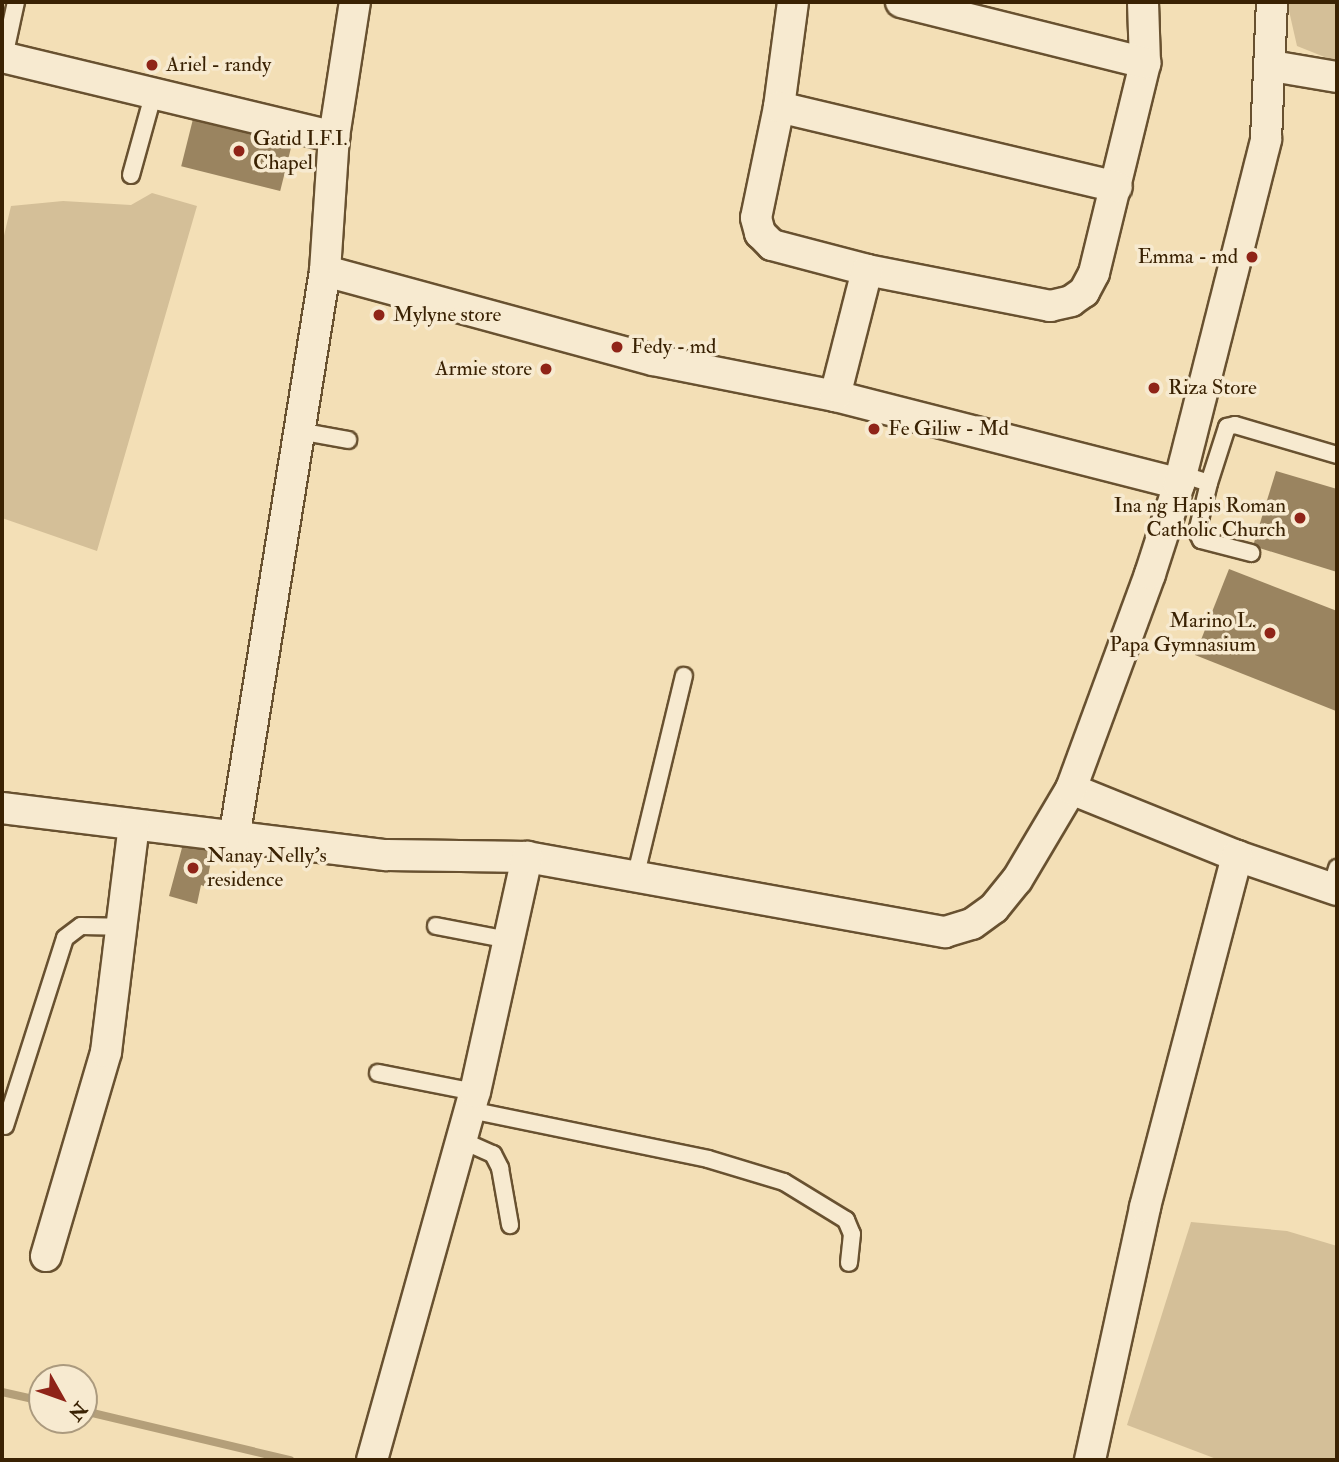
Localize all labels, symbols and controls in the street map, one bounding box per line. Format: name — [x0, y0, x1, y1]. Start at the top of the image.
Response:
place label: Ariel - randy — [166, 52, 271, 78]
marker: Ariel - randy — [144, 57, 160, 73]
place label: Gatid I.F.I. Chapel — [253, 126, 348, 176]
marker: Gatid I.F.I. Chapel — [231, 143, 247, 159]
place label: Emma - md — [1137, 244, 1238, 270]
marker: Emma - md — [1244, 249, 1260, 265]
place label: Mylyne store — [393, 302, 501, 328]
marker: Mylyne store — [371, 307, 387, 323]
place label: Fedy - md — [631, 334, 716, 360]
marker: Fedy - md — [609, 339, 625, 355]
place label: Armie store — [435, 356, 532, 382]
marker: Armie store — [538, 361, 554, 377]
place label: Riza Store — [1168, 375, 1257, 401]
marker: Riza Store — [1146, 380, 1162, 396]
place label: Fe Giliw - Md — [888, 416, 1009, 442]
marker: Fe Giliw - Md — [866, 421, 882, 437]
place label: Ina ng Hapis Roman Catholic Church — [1114, 493, 1286, 543]
marker: Ina ng Hapis Roman Catholic Church — [1292, 510, 1308, 526]
place label: Marino L. Papa Gymnasium — [1109, 608, 1256, 658]
marker: Marino L. Papa Gymnasium — [1262, 625, 1278, 641]
place label: Nanay Nelly's residence — [207, 843, 327, 893]
marker: Nanay Nelly's residence — [185, 860, 201, 876]
north arrow — [28, 1364, 98, 1434]
text: N — [63, 1397, 92, 1425]

